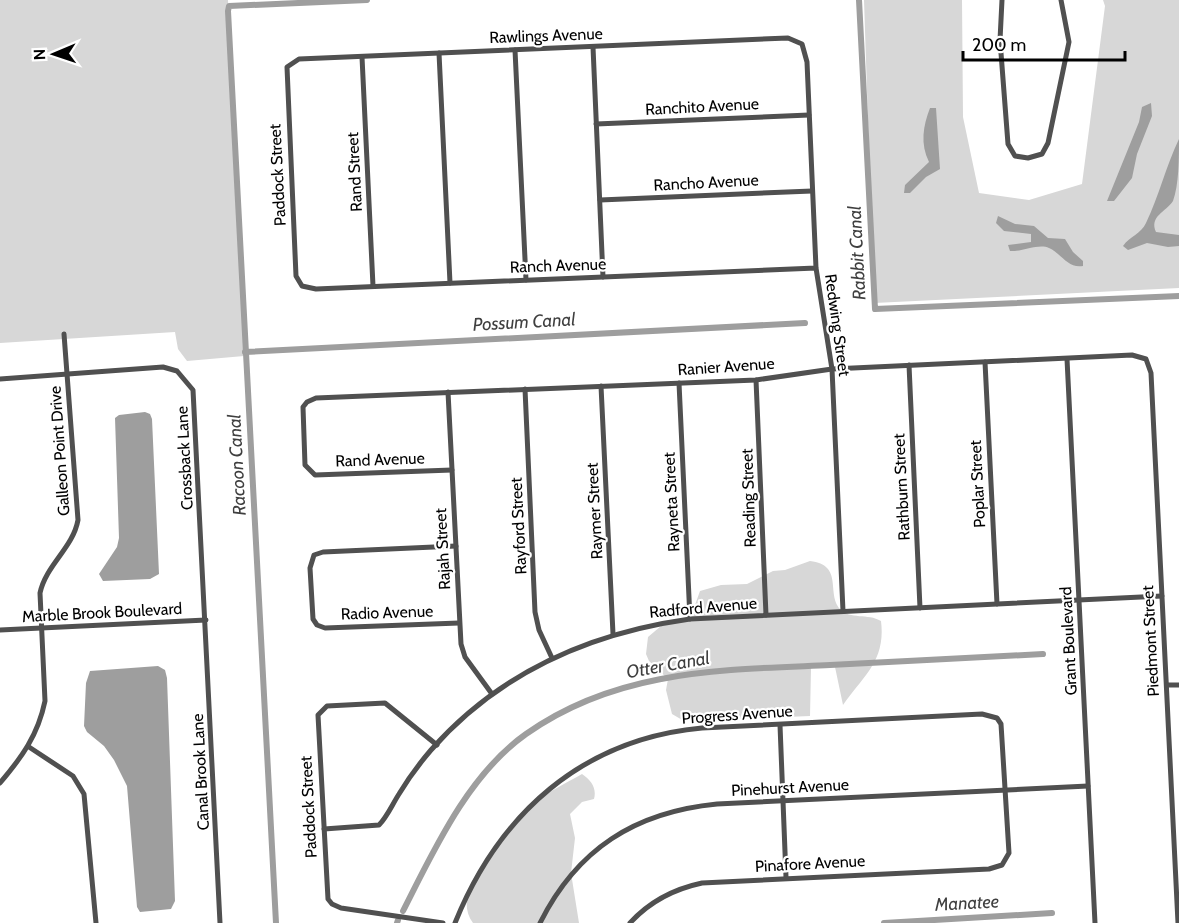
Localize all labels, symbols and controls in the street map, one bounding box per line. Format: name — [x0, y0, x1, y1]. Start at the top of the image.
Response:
north arrow — [24, 24, 84, 84]
street label: Rawlings Avenue — [489, 24, 603, 47]
scale bar — [963, 24, 1125, 62]
text: 200 m — [972, 34, 1026, 56]
text: N — [30, 49, 49, 60]
street label: Ranchito Avenue — [645, 94, 759, 119]
street label: Paddock Street — [265, 123, 290, 227]
street label: Rand Street — [343, 131, 366, 212]
street label: Rancho Avenue — [653, 170, 759, 195]
water label: Rabbit Canal — [844, 204, 870, 301]
street label: Ranch Avenue — [509, 254, 607, 277]
street label: Redwing Street — [821, 273, 854, 378]
water label: Possum Canal — [472, 308, 577, 336]
street label: Ranier Avenue — [677, 354, 775, 379]
street label: Galleon Point Drive — [45, 385, 74, 517]
street label: Crossback Lane — [172, 406, 197, 510]
water label: Racoon Canal — [223, 413, 251, 516]
street label: Rathburn Street — [889, 432, 914, 541]
street label: Poplar Street — [966, 439, 989, 528]
street label: Rand Avenue — [335, 448, 425, 471]
street label: Reading Street — [737, 448, 760, 548]
street label: Rayneta Street — [659, 451, 684, 552]
street label: Raymer Street — [582, 461, 607, 560]
street label: Rayford Street — [506, 476, 531, 575]
street label: Rajah Street — [431, 507, 454, 590]
street label: Piedmont Street — [1138, 584, 1163, 697]
street label: Grant Boulevard — [1056, 586, 1081, 696]
street label: Radford Avenue — [648, 593, 758, 622]
street label: Marble Brook Boulevard — [21, 599, 183, 626]
street label: Radio Avenue — [340, 601, 434, 624]
water label: Otter Canal — [625, 647, 712, 683]
street label: Progress Avenue — [681, 701, 793, 728]
street label: Canal Brook Lane — [188, 713, 213, 831]
street label: Paddock Street — [296, 755, 321, 859]
street label: Pinehurst Avenue — [731, 775, 849, 800]
street label: Pinafore Avenue — [754, 851, 866, 876]
water label: Manatee — [933, 890, 1000, 916]

